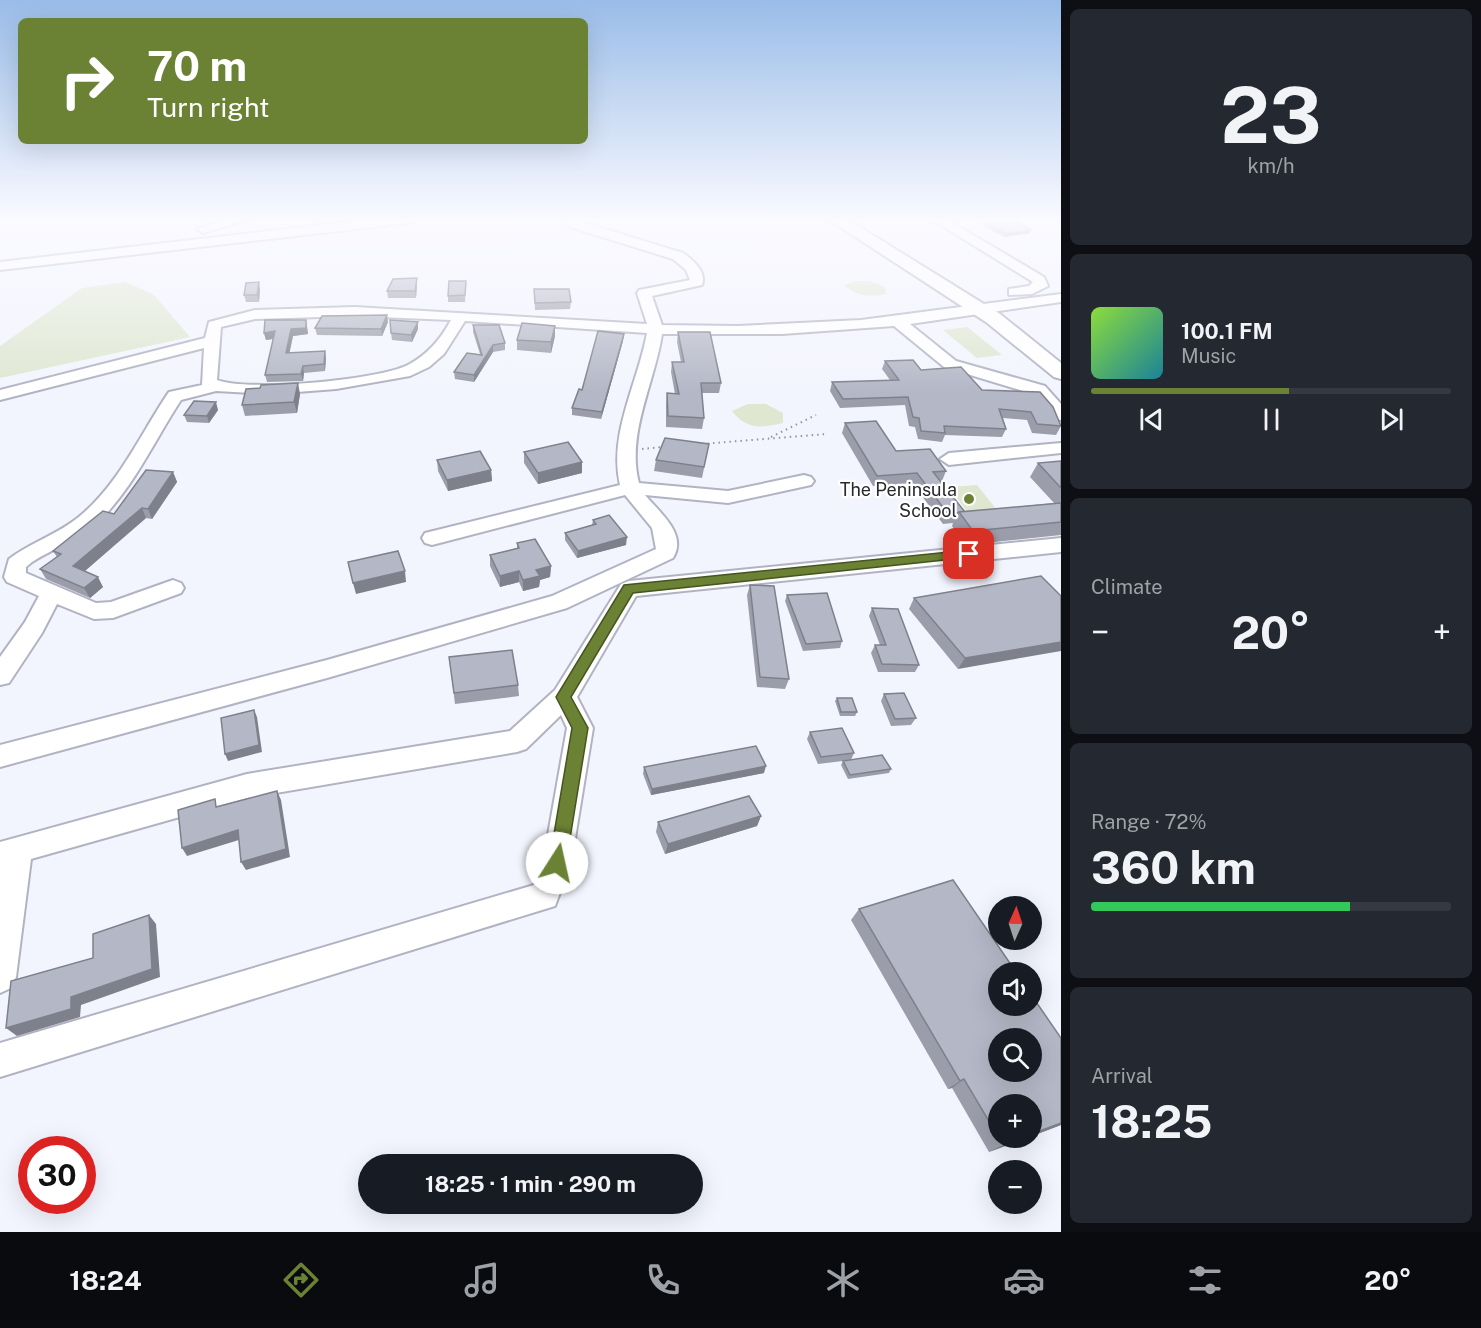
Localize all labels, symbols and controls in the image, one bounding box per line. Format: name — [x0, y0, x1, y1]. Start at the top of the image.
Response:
text: 70 m — [147, 41, 247, 90]
icon: right — [48, 42, 126, 120]
text: 23 — [1220, 69, 1322, 161]
text: Turn right — [147, 91, 270, 123]
text: km/h — [1247, 154, 1295, 178]
text: 100.1 FM — [1181, 318, 1273, 344]
text: Music — [1181, 344, 1236, 368]
icon: previous — [1135, 403, 1168, 436]
icon: pause — [1255, 403, 1288, 436]
icon: next — [1375, 403, 1408, 436]
place label: The Peninsula School — [840, 479, 957, 521]
marker: The Peninsula School — [962, 492, 976, 506]
pin — [943, 528, 994, 579]
icon: arrive — [952, 537, 985, 570]
text: Climate — [1091, 575, 1163, 599]
text: 20° — [1232, 606, 1310, 659]
text: − — [1091, 613, 1109, 651]
text: + — [1433, 613, 1451, 651]
text: Range · 72% — [1091, 810, 1207, 834]
position arrow — [525, 831, 589, 895]
text: 360 km — [1091, 841, 1256, 894]
north arrow — [988, 896, 1042, 950]
map controls — [988, 896, 1042, 1214]
button: sound — [988, 962, 1042, 1016]
button: search — [988, 1028, 1042, 1082]
text: Arrival — [1091, 1064, 1153, 1088]
button: + — [988, 1094, 1042, 1148]
text: 18:25 — [1091, 1095, 1212, 1148]
speed limit sign: 30 — [18, 1136, 96, 1214]
button: − — [988, 1160, 1042, 1214]
text: 18:25 · 1 min · 290 m — [425, 1171, 636, 1197]
icon: directions — [280, 1259, 322, 1301]
icon: music — [461, 1259, 503, 1301]
icon: phone — [642, 1259, 684, 1301]
icon: climate — [822, 1259, 864, 1301]
icon: car — [1003, 1259, 1045, 1301]
icon: filters — [1184, 1259, 1226, 1301]
text: 18:24 — [69, 1264, 142, 1296]
text: 20° — [1364, 1264, 1412, 1296]

